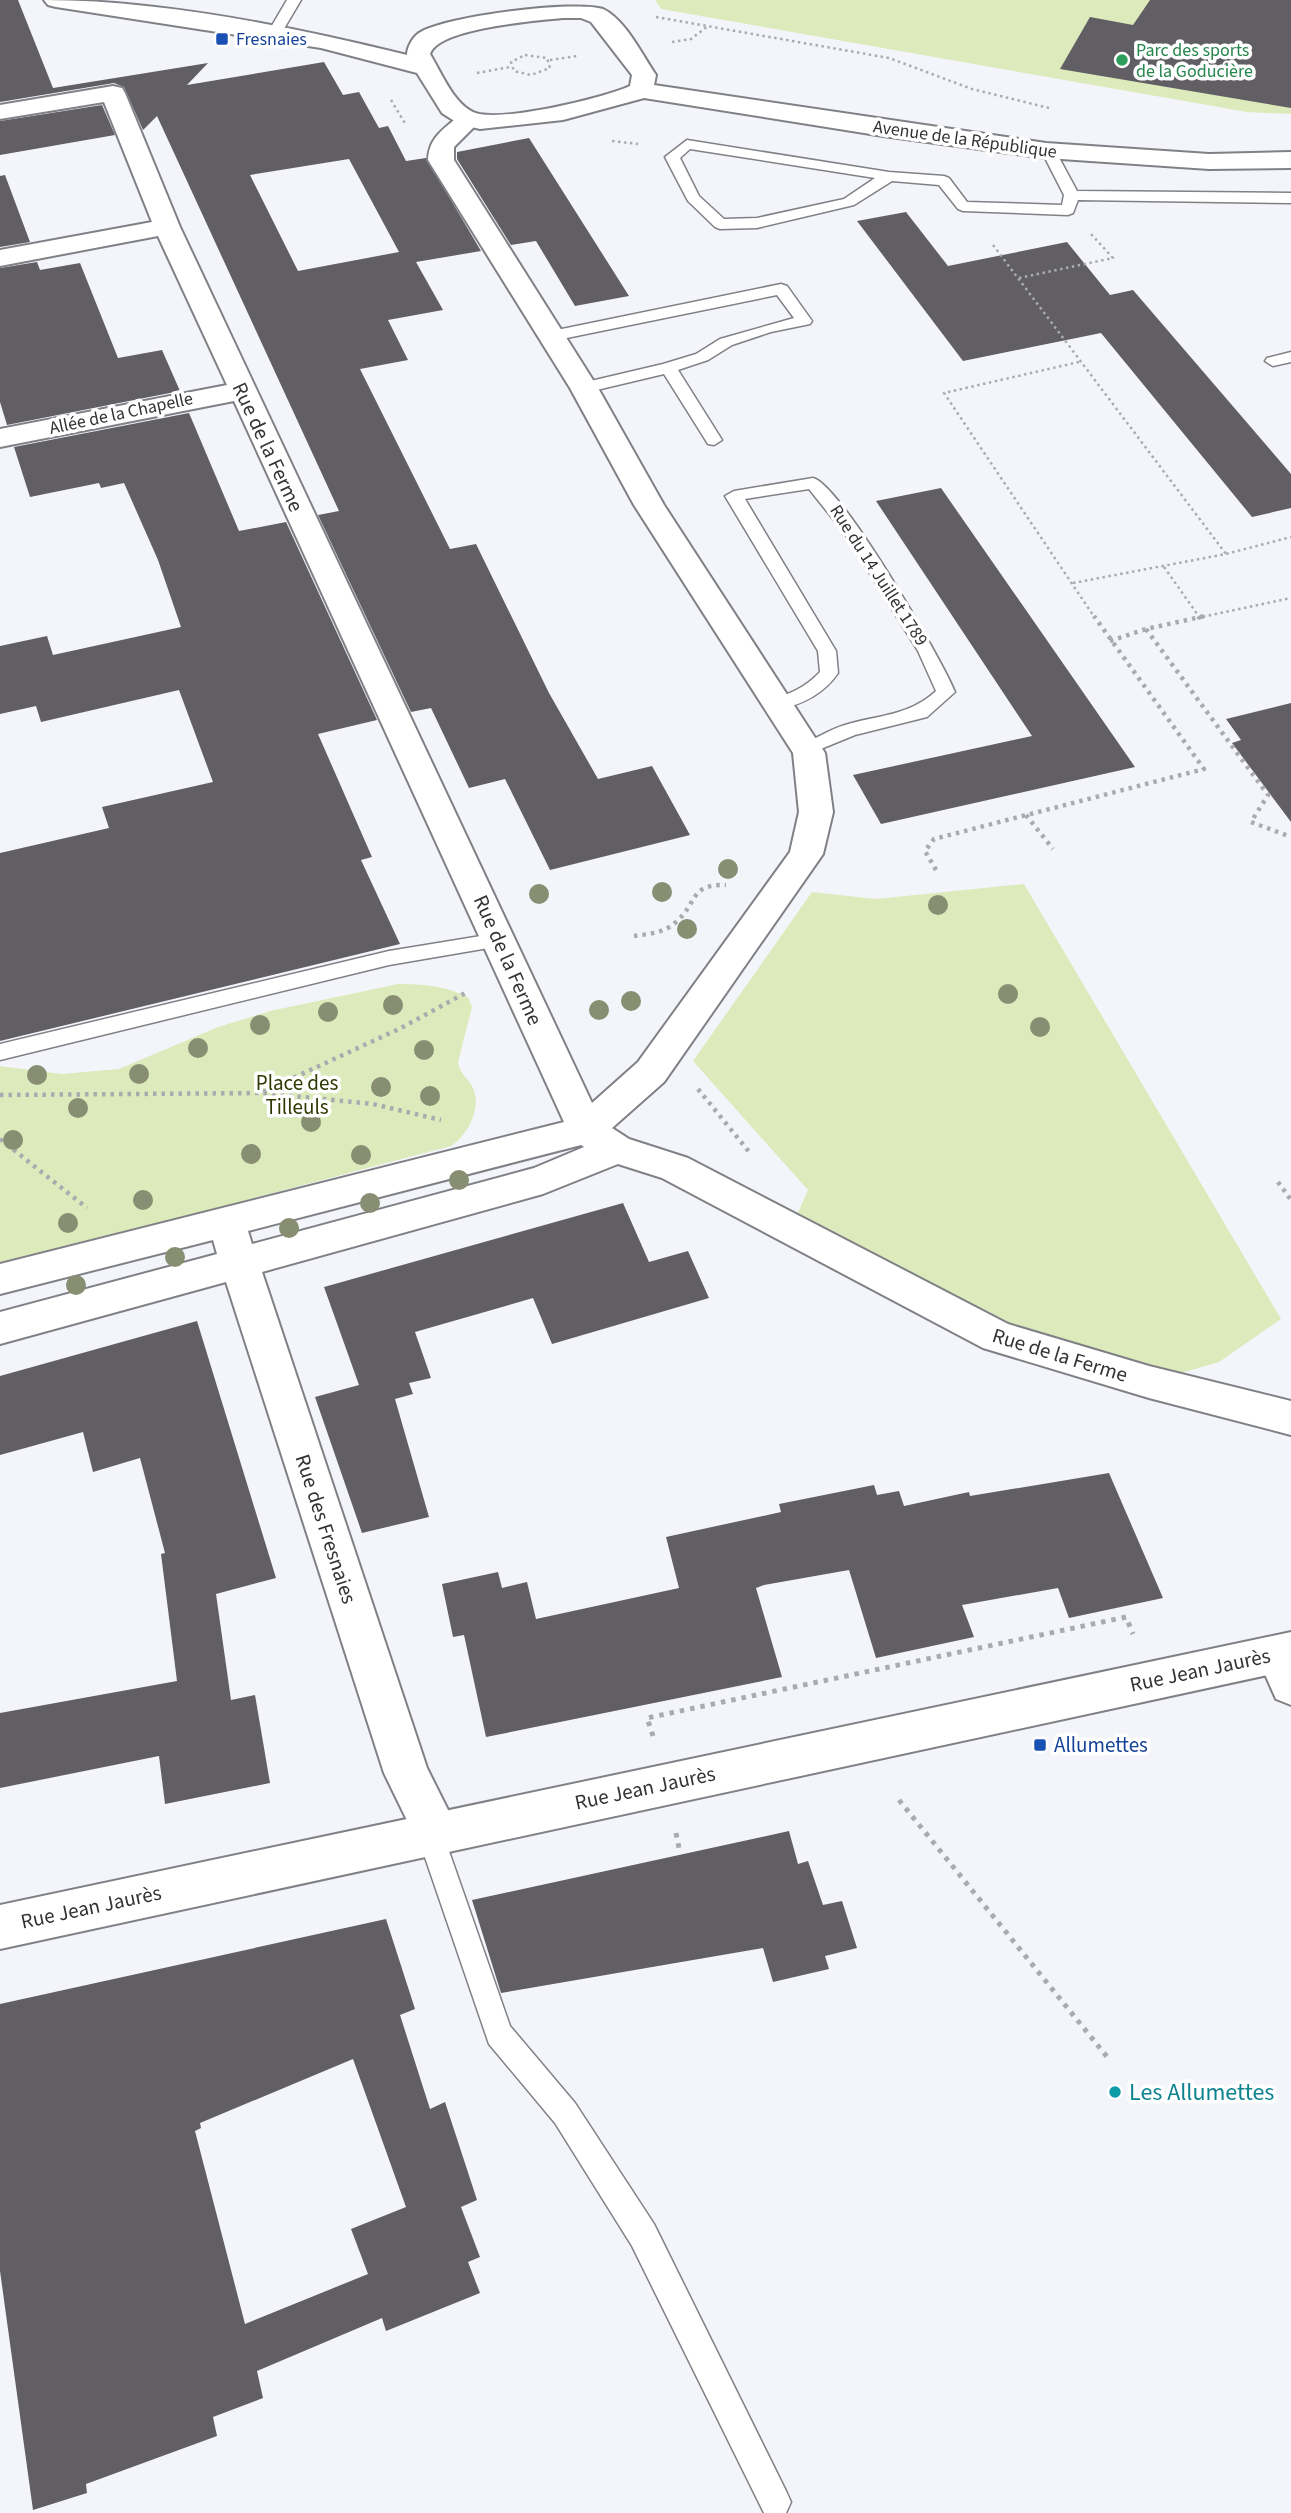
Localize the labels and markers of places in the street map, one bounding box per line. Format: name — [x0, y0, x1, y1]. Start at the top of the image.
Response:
place label: Fresnaies — [236, 27, 307, 52]
marker: Fresnaies — [214, 31, 230, 47]
place label: Parc des sports de la Goducière — [1136, 38, 1253, 84]
marker: Parc des sports de la Goducière — [1114, 52, 1130, 68]
place label: Allumettes — [1054, 1730, 1148, 1760]
marker: Allumettes — [1032, 1737, 1048, 1753]
place label: Les Allumettes — [1129, 2075, 1274, 2110]
marker: Les Allumettes — [1107, 2084, 1123, 2100]

